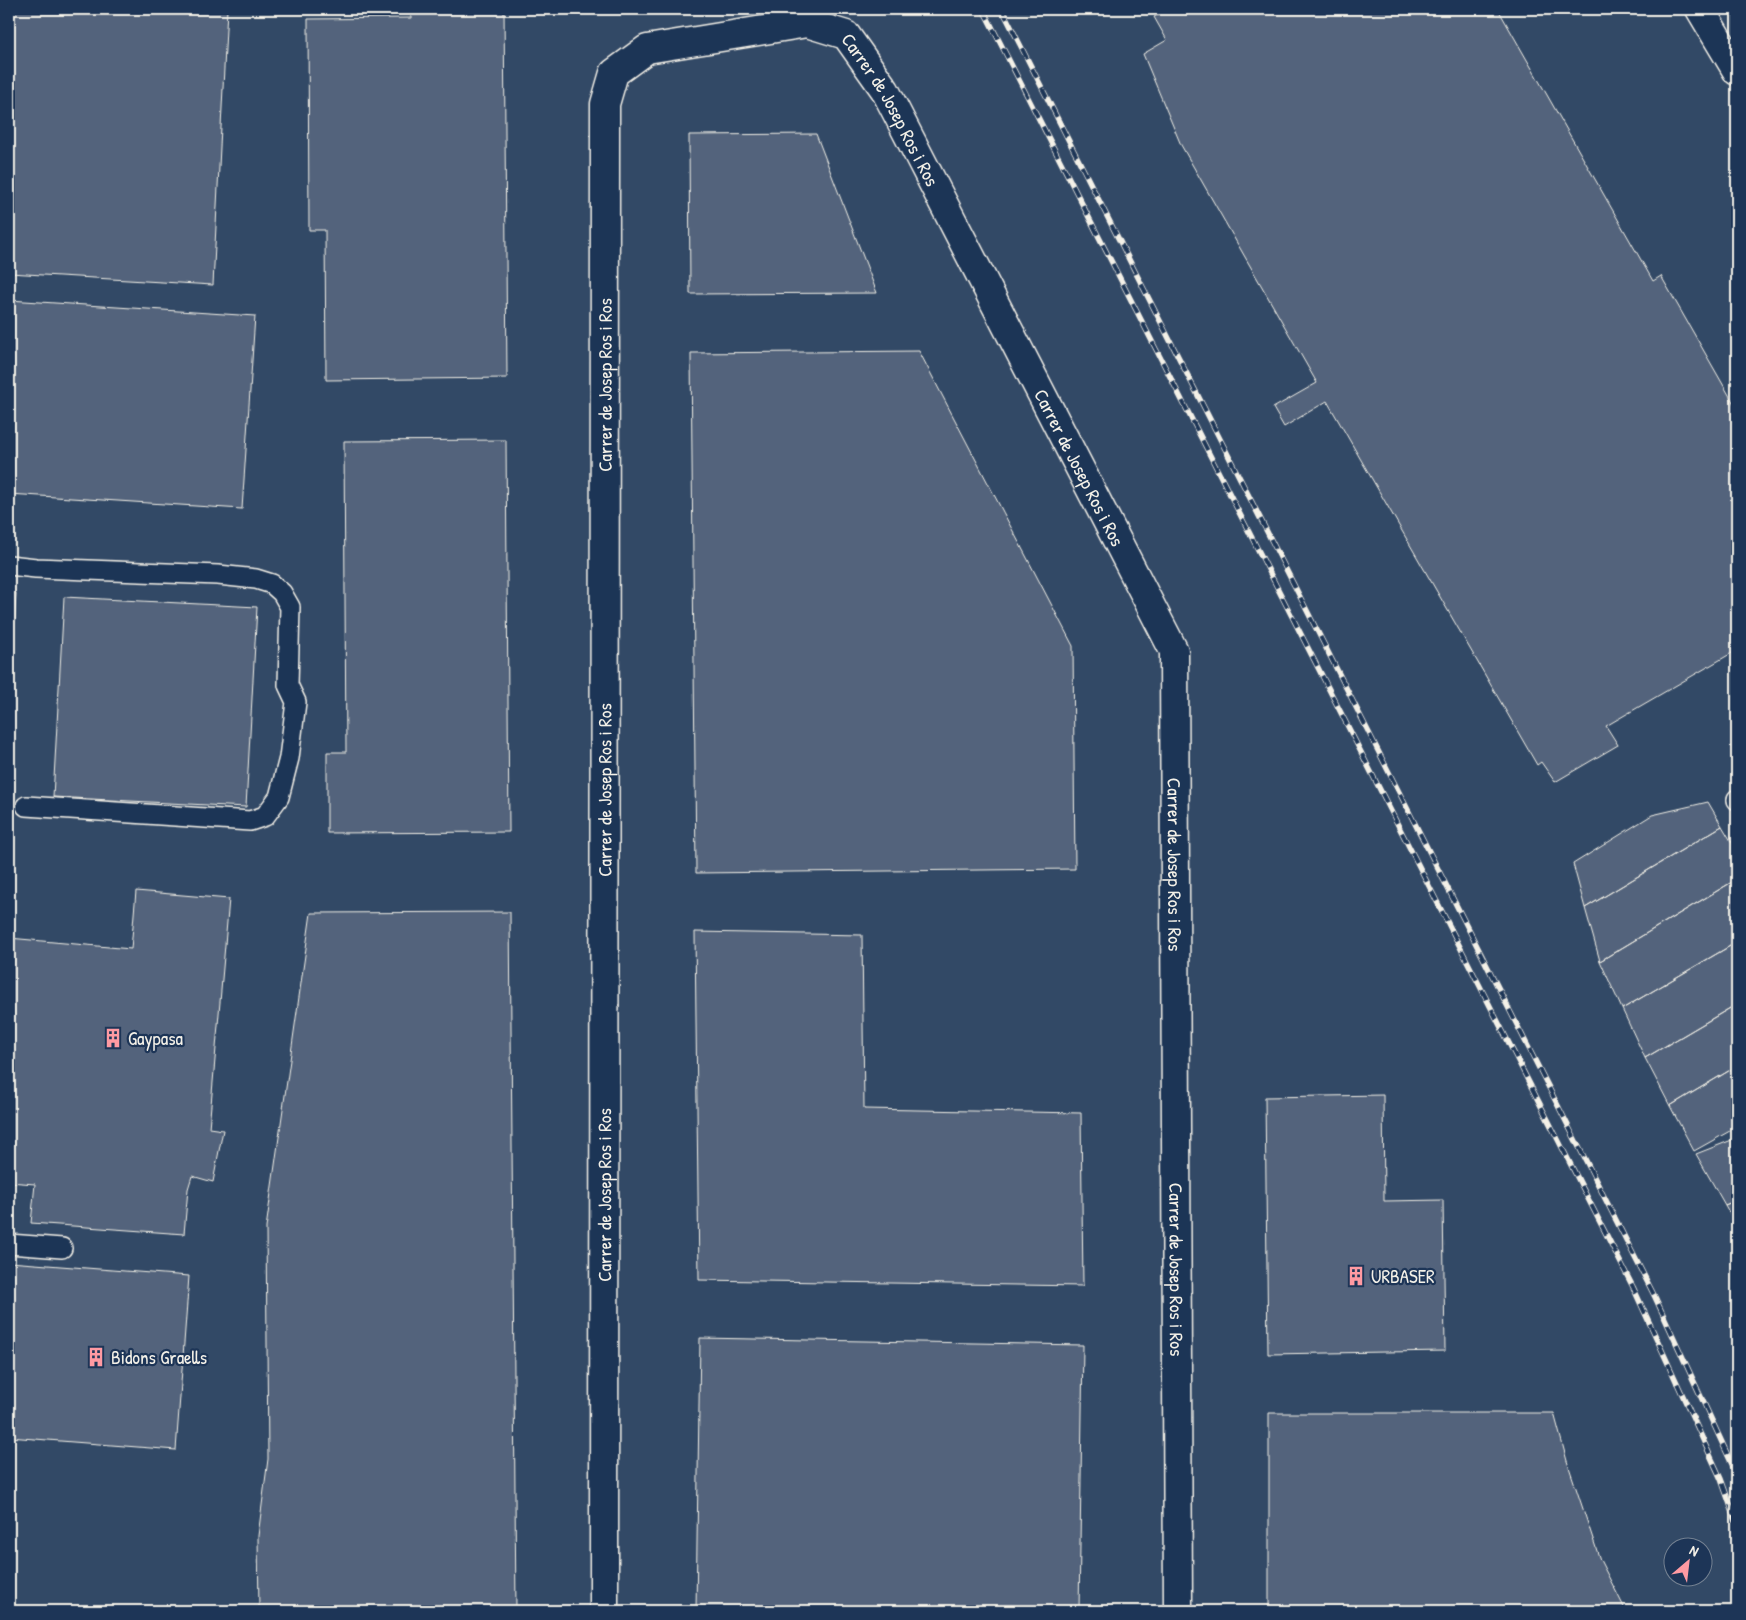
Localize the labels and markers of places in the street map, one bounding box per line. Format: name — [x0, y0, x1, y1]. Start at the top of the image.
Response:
place label: Gaypasa — [128, 1025, 184, 1051]
building icon: Gaypasa — [102, 1027, 124, 1049]
place label: URBASER — [1371, 1263, 1435, 1289]
building icon: URBASER — [1345, 1265, 1367, 1287]
place label: Bidons Graells — [111, 1344, 207, 1370]
building icon: Bidons Graells — [85, 1346, 107, 1368]

